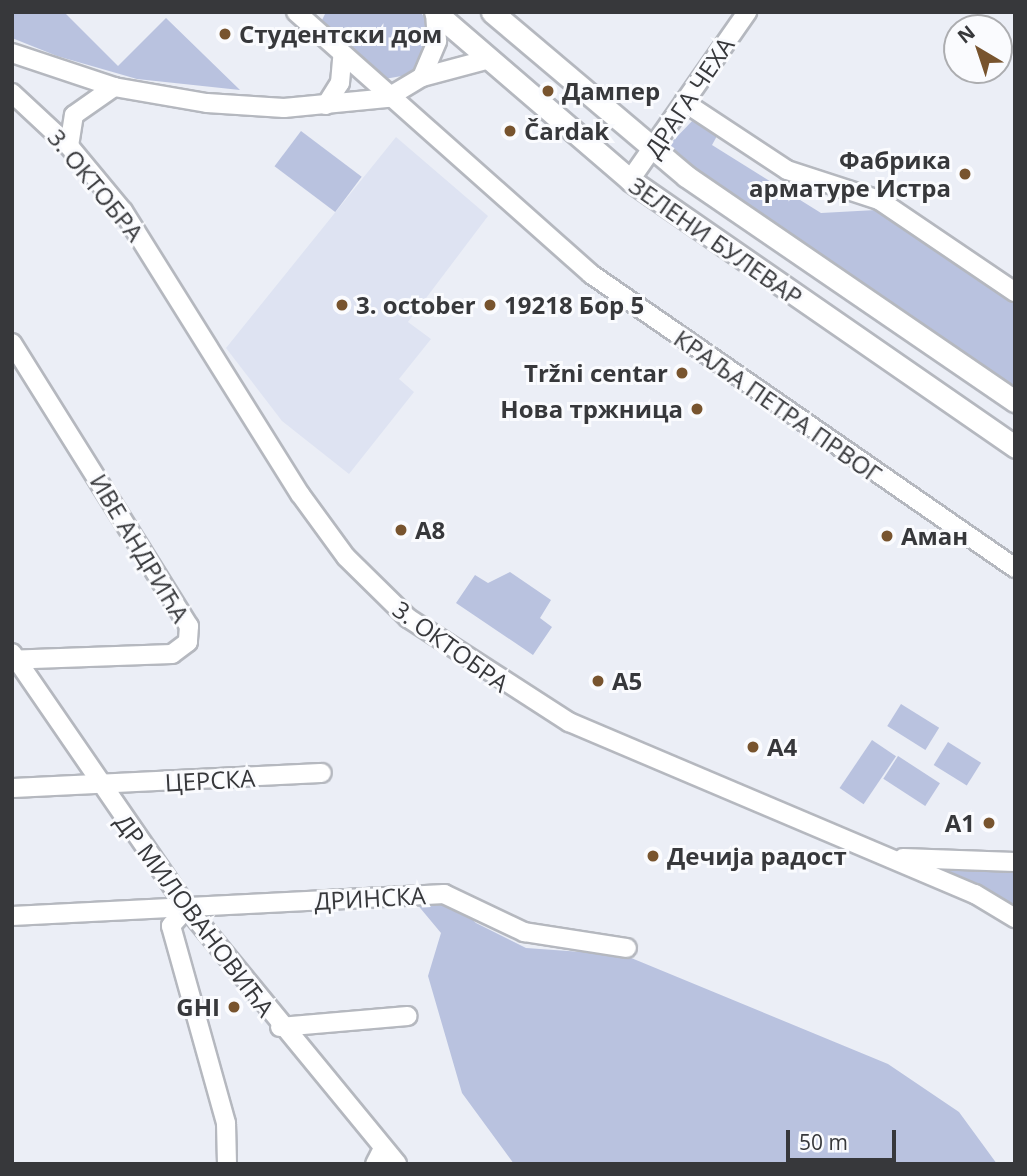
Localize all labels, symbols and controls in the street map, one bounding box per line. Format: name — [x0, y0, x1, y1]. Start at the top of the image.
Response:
north arrow — [943, 14, 1013, 84]
text: N — [952, 19, 980, 49]
place label: Студентски дом — [239, 20, 442, 48]
marker: Студентски дом — [217, 26, 233, 42]
street label: ДРАГА ЧЕХА — [638, 31, 740, 163]
place label: Дампер — [562, 77, 660, 105]
marker: Дампер — [540, 83, 556, 99]
place label: Čardak — [524, 117, 609, 145]
street label: 3. ОКТОБРА — [42, 123, 150, 247]
marker: Čardak — [502, 123, 518, 139]
place label: Фабрика арматуре Истра — [749, 146, 951, 202]
marker: Фабрика арматуре Истра — [957, 166, 973, 182]
street label: ЗЕЛЕНИ БУЛЕВАР — [624, 171, 808, 311]
place label: 3. october — [356, 291, 476, 319]
place label: 19218 Бор 5 — [504, 291, 644, 319]
marker: 3. october — [334, 297, 350, 313]
marker: 19218 Бор 5 — [482, 297, 498, 313]
street label: КРАЉА ПЕТРА ПРВОГ — [669, 323, 887, 489]
place label: Tržni centar — [524, 359, 668, 387]
marker: Tržni centar — [674, 365, 690, 381]
place label: Нова тржница — [500, 395, 683, 423]
marker: Нова тржница — [689, 401, 705, 417]
street label: ИВЕ АНДРИЋА — [84, 469, 196, 627]
place label: A8 — [415, 516, 445, 544]
marker: A8 — [393, 522, 409, 538]
place label: Аман — [901, 522, 968, 550]
marker: Аман — [879, 528, 895, 544]
street label: 3. ОКТОБРА — [388, 594, 514, 698]
place label: A5 — [612, 667, 642, 695]
marker: A5 — [590, 673, 606, 689]
place label: A4 — [767, 733, 797, 761]
marker: A4 — [745, 739, 761, 755]
street label: ЦЕРСКА — [164, 763, 256, 797]
street label: ДР МИЛОВАНОВИЋА — [109, 808, 281, 1022]
place label: A1 — [945, 809, 975, 837]
marker: A1 — [981, 815, 997, 831]
place label: Дечија радост — [667, 842, 847, 870]
marker: Дечија радост — [645, 848, 661, 864]
street label: ДРИНСКА — [313, 881, 427, 915]
place label: GHI — [176, 993, 220, 1021]
marker: GHI — [226, 999, 242, 1015]
scale bar — [789, 1116, 899, 1160]
text: 50 m — [799, 1128, 848, 1156]

